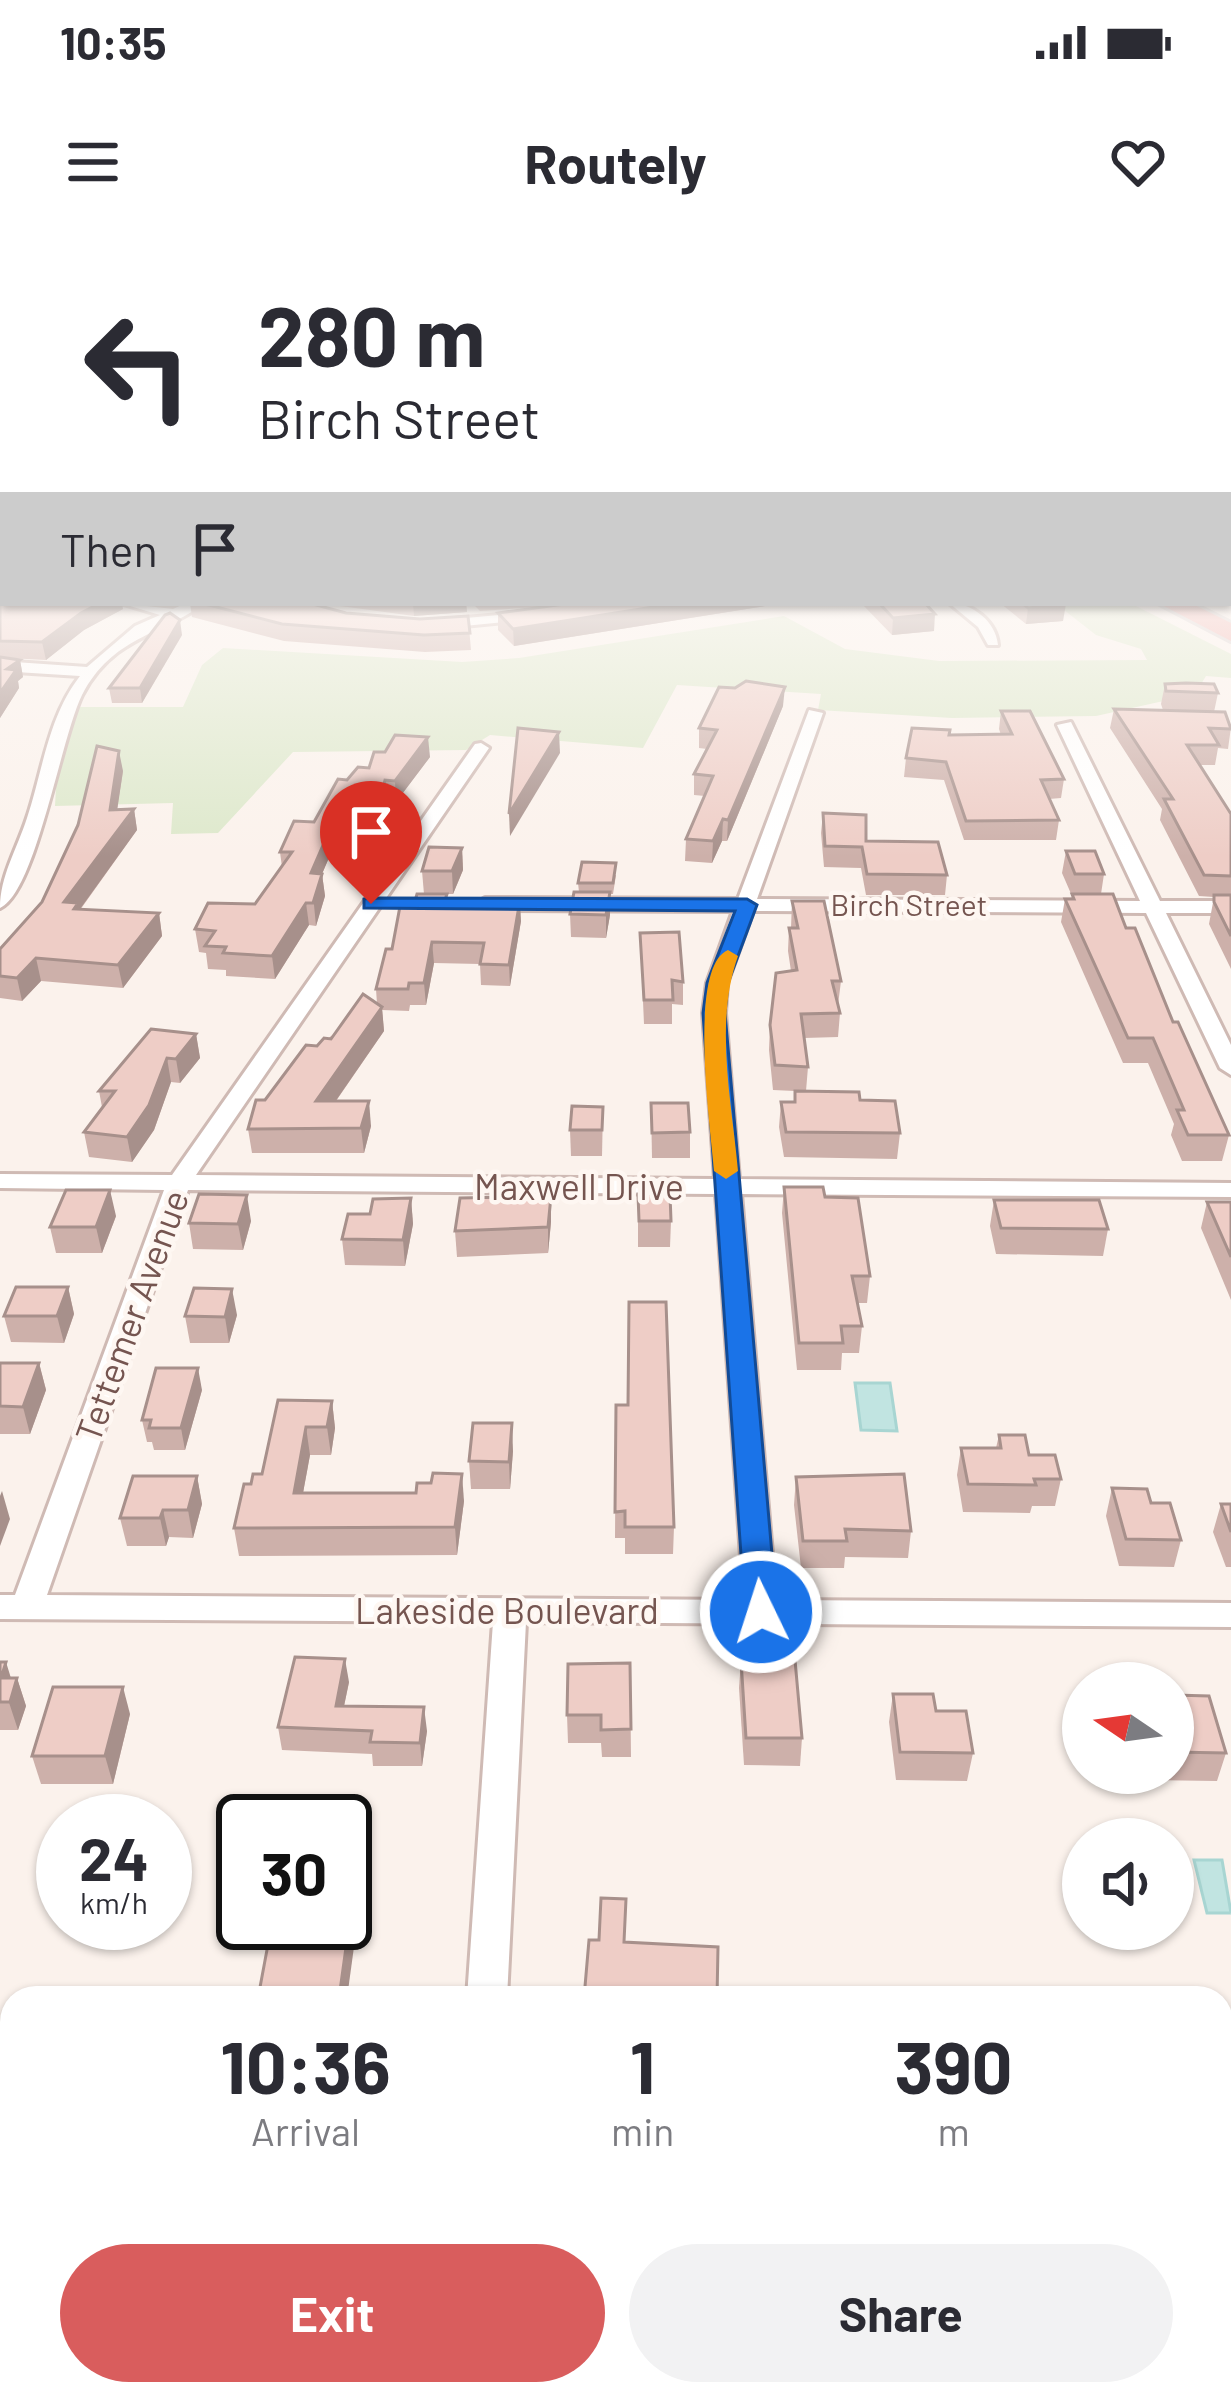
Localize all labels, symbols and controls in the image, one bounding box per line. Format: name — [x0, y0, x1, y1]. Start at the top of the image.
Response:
text: 10:35 — [60, 15, 167, 69]
icon: menu — [60, 129, 126, 195]
icon: heart — [1105, 129, 1171, 195]
text: Routely — [524, 130, 707, 195]
text: 280 m — [258, 283, 485, 384]
icon: left — [60, 288, 216, 444]
text: Birch Street — [258, 385, 540, 450]
icon: arrive — [182, 516, 248, 582]
text: Then — [60, 522, 158, 576]
pin — [320, 781, 422, 904]
icon: arrive — [338, 799, 404, 865]
street label: Birch Street — [831, 886, 987, 922]
street label: Maxwell Drive — [474, 1164, 684, 1207]
street label: Tettemer Avenue — [65, 1184, 196, 1447]
position arrow — [698, 1549, 824, 1675]
street label: Lakeside Boulevard — [355, 1588, 659, 1631]
north arrow — [1062, 1662, 1194, 1794]
map controls — [1062, 1662, 1194, 1950]
speed limit sign: 30 — [216, 1794, 372, 1950]
button: sound — [1062, 1818, 1194, 1950]
text: 24 — [79, 1821, 149, 1893]
text: km/h — [80, 1884, 148, 1920]
text: 10:36 — [220, 2022, 391, 2108]
text: 1 — [630, 2022, 655, 2108]
text: 390 — [895, 2022, 1013, 2108]
text: Arrival — [251, 2107, 360, 2154]
text: min — [611, 2107, 674, 2154]
text: m — [937, 2107, 970, 2154]
button: Exit — [60, 2244, 605, 2382]
button: Share — [629, 2244, 1173, 2382]

